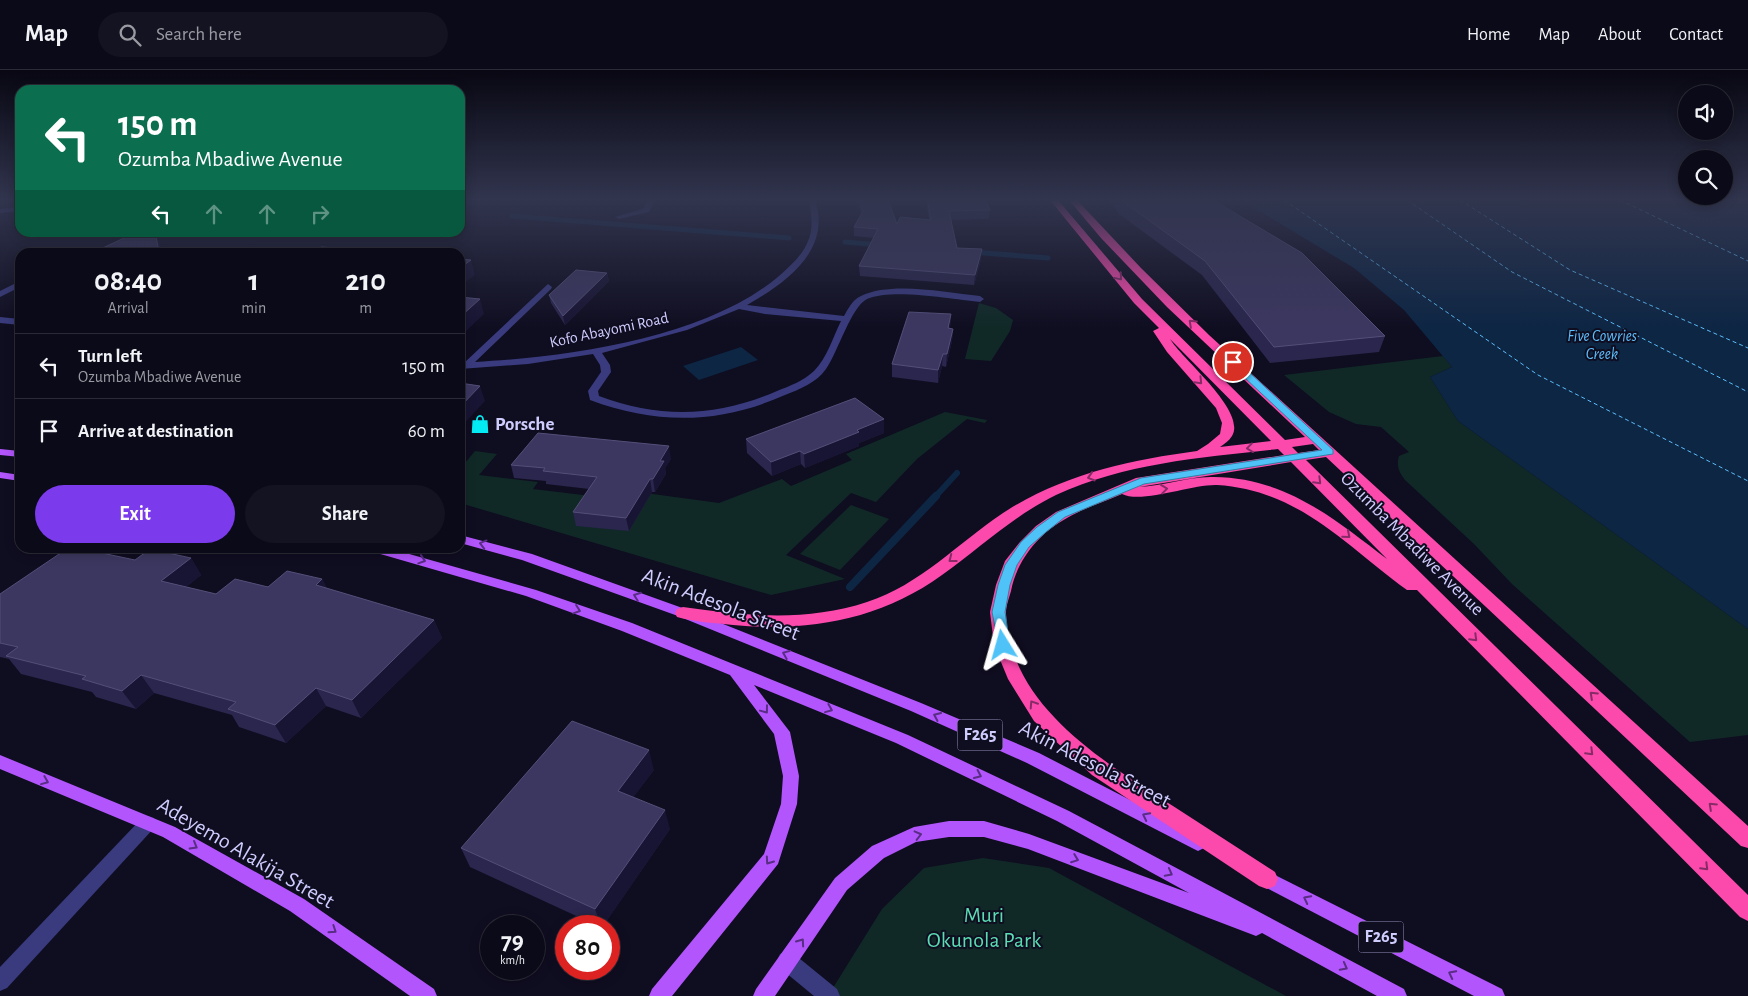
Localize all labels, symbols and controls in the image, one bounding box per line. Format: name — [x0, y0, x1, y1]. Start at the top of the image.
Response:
search box — [98, 12, 448, 57]
icon: search — [116, 21, 144, 49]
text: Map — [25, 22, 68, 46]
text: Search here — [156, 25, 242, 44]
text: Home — [1467, 26, 1510, 44]
text: Map — [1538, 26, 1570, 44]
text: About — [1598, 26, 1641, 44]
text: Contact — [1669, 26, 1723, 44]
map controls — [1678, 85, 1733, 205]
button: sound — [1678, 85, 1733, 140]
icon: left — [35, 105, 100, 170]
text: 150 m — [118, 107, 198, 142]
text: Ozumba Mbadiwe Avenue — [118, 148, 343, 170]
button: search — [1678, 150, 1733, 205]
icon: left — [147, 200, 175, 228]
icon: ahead — [200, 200, 228, 228]
icon: ahead — [253, 200, 281, 228]
icon: right — [306, 200, 334, 228]
text: 08:40 — [94, 266, 162, 296]
text: 1 — [248, 266, 259, 296]
text: 210 — [345, 266, 386, 296]
one-way arrow — [1113, 271, 1121, 280]
text: Arrival — [108, 300, 149, 316]
text: min — [241, 300, 266, 316]
text: m — [359, 300, 372, 316]
street label: Kofo Abayomi Road — [548, 310, 670, 351]
one-way arrow — [1188, 320, 1197, 329]
water label: Five Cowries Creek — [1567, 328, 1637, 362]
pin — [1212, 341, 1254, 383]
text: Turn left — [78, 347, 142, 366]
icon: arrive — [1219, 348, 1247, 376]
icon: left — [35, 352, 63, 380]
text: 150 m — [402, 357, 445, 376]
text: Ozumba Mbadiwe Avenue — [78, 369, 241, 385]
one-way arrow — [1193, 376, 1202, 385]
shop icon: Porsche — [469, 413, 491, 435]
place label: Porsche — [495, 415, 554, 434]
icon: arrive — [35, 417, 63, 445]
text: Arrive at destination — [78, 422, 234, 441]
text: 60 m — [408, 422, 445, 441]
one-way arrow — [1246, 442, 1254, 453]
street label: Ozumba Mbadiwe Avenue — [1337, 469, 1487, 619]
one-way arrow — [1087, 471, 1095, 481]
one-way arrow — [1312, 475, 1321, 484]
one-way arrow — [1160, 484, 1168, 495]
button: Exit — [35, 485, 235, 543]
button: Share — [245, 485, 445, 543]
one-way arrow — [1341, 529, 1350, 537]
one-way arrow — [480, 540, 488, 550]
one-way arrow — [948, 553, 958, 562]
one-way arrow — [417, 555, 426, 565]
street label: Akin Adesola Street — [639, 564, 803, 644]
one-way arrow — [633, 592, 642, 602]
one-way arrow — [572, 604, 580, 614]
position arrow — [976, 618, 1028, 670]
one-way arrow — [1468, 632, 1477, 641]
one-way arrow — [782, 650, 791, 661]
one-way arrow — [1590, 692, 1599, 701]
one-way arrow — [1030, 700, 1039, 710]
one-way arrow — [824, 703, 833, 714]
one-way arrow — [759, 704, 768, 714]
one-way arrow — [933, 711, 942, 722]
street label: Akin Adesola Street — [1016, 716, 1174, 812]
road number: F265 — [958, 720, 1002, 750]
one-way arrow — [1584, 746, 1593, 755]
one-way arrow — [972, 769, 981, 779]
one-way arrow — [40, 774, 49, 785]
street label: Adeyemo Alakija Street — [154, 793, 338, 913]
one-way arrow — [1709, 803, 1718, 812]
one-way arrow — [1142, 812, 1151, 822]
one-way arrow — [913, 830, 922, 841]
one-way arrow — [188, 840, 197, 850]
one-way arrow — [1070, 853, 1079, 863]
one-way arrow — [766, 855, 775, 865]
one-way arrow — [1699, 861, 1708, 870]
one-way arrow — [1164, 867, 1173, 877]
one-way arrow — [1304, 895, 1313, 905]
park label: Muri Okunola Park — [927, 904, 1041, 951]
speed limit sign: 80 — [555, 915, 620, 980]
road number: F265 — [1358, 922, 1404, 952]
one-way arrow — [328, 923, 337, 933]
text: 79 — [501, 929, 524, 954]
one-way arrow — [795, 938, 804, 947]
text: km/h — [500, 954, 525, 966]
one-way arrow — [1339, 961, 1348, 971]
one-way arrow — [1448, 970, 1457, 980]

